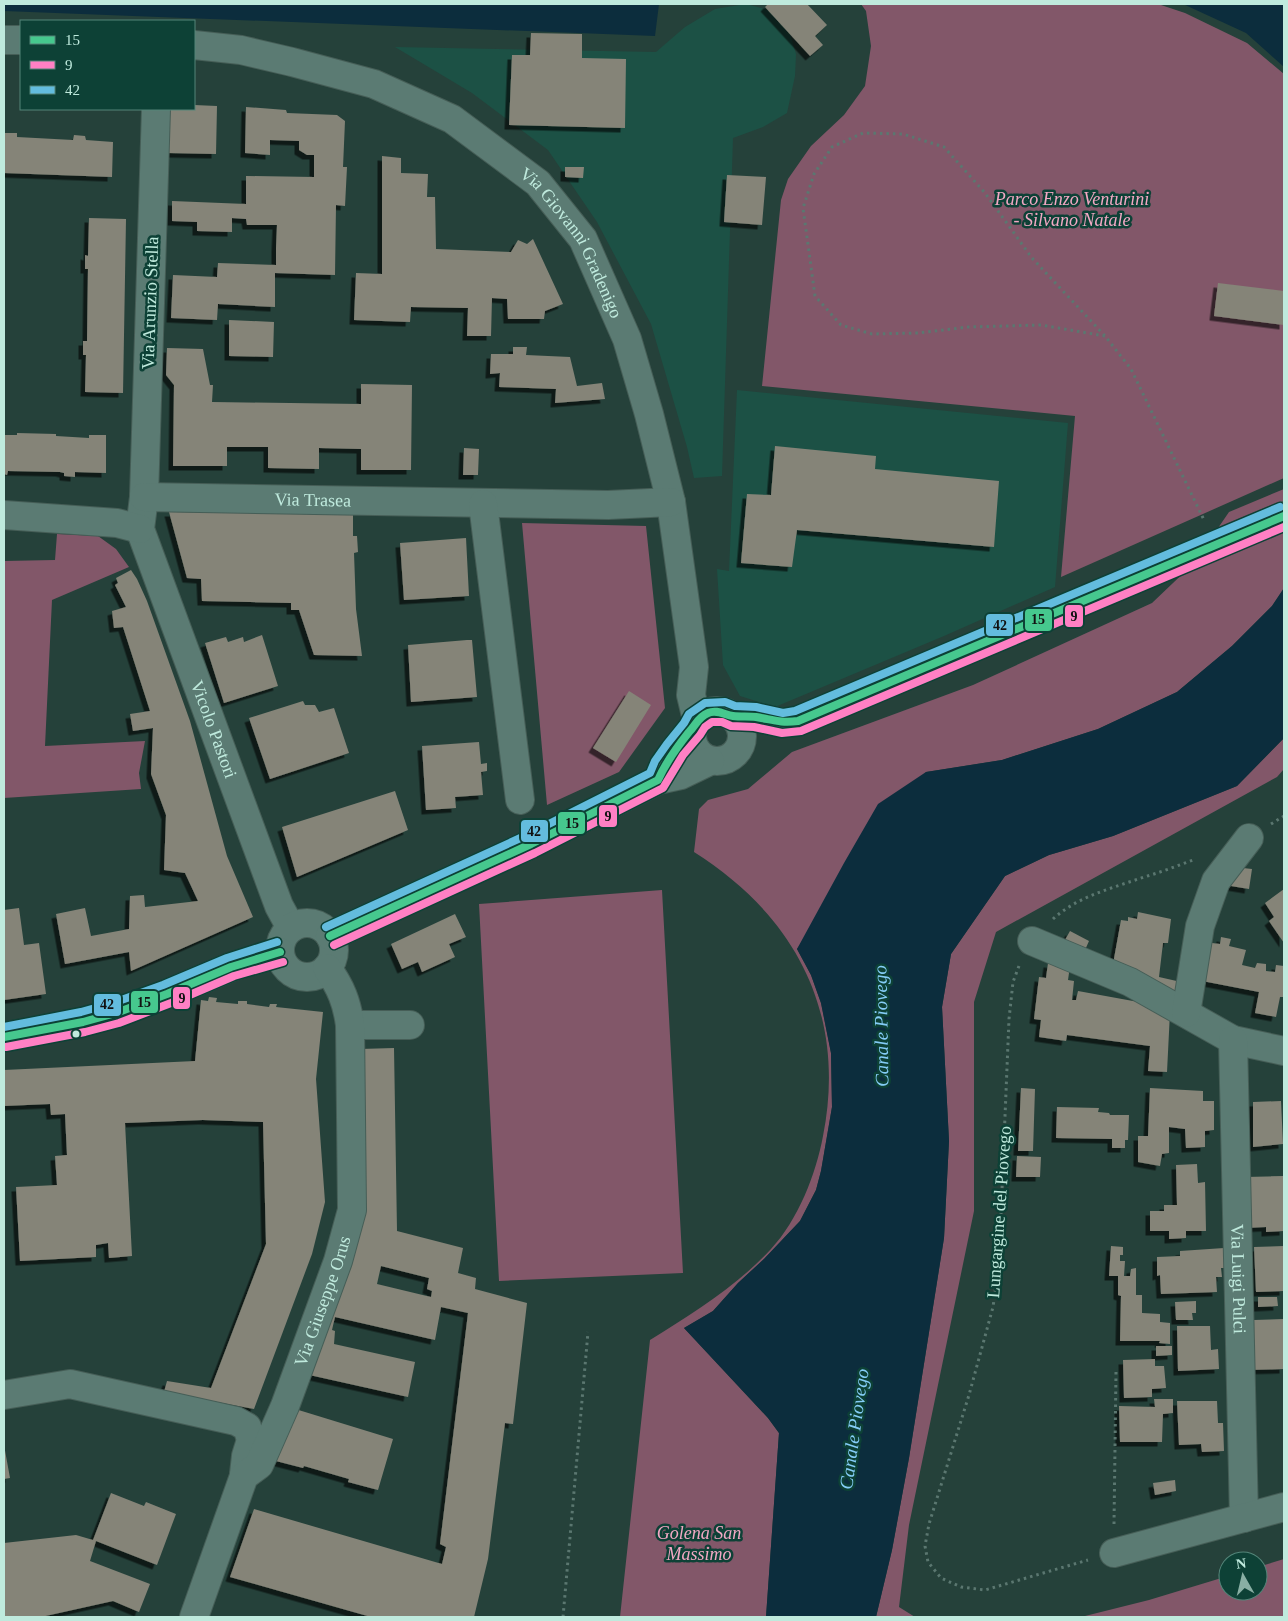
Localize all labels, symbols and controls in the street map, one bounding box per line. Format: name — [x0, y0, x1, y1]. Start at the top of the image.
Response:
legend — [20, 20, 195, 110]
text: 15 — [65, 32, 80, 48]
text: 9 — [65, 57, 73, 73]
text: 42 — [65, 82, 80, 98]
street label: Via Giovanni Gradenigo — [516, 163, 627, 321]
park label: Parco Enzo Venturini - Silvano Natale — [994, 189, 1149, 230]
street label: Via Arunzio Stella — [138, 236, 162, 370]
street label: Via Trasea — [275, 489, 351, 511]
line badge: 9 — [1064, 604, 1084, 628]
line badge: 15 — [1024, 608, 1053, 632]
text: 9 — [1071, 609, 1078, 624]
text: 15 — [1031, 612, 1045, 627]
line badge: 42 — [985, 613, 1014, 637]
text: 42 — [993, 618, 1007, 633]
street label: Vicolo Pastori — [187, 678, 241, 781]
line badge: 9 — [598, 804, 618, 828]
text: 9 — [605, 809, 612, 824]
line badge: 15 — [557, 811, 586, 835]
text: 15 — [565, 816, 579, 831]
line badge: 42 — [520, 819, 549, 843]
text: 42 — [527, 824, 541, 839]
water label: Canale Piovego — [869, 965, 893, 1087]
line badge: 9 — [172, 986, 191, 1010]
line badge: 15 — [130, 990, 159, 1014]
text: 9 — [179, 991, 186, 1006]
line badge: 42 — [93, 993, 122, 1017]
text: 15 — [137, 995, 151, 1010]
text: 42 — [100, 997, 114, 1012]
unlabelled marker — [71, 1029, 81, 1039]
street label: Lungargine del Piovego — [983, 1125, 1015, 1299]
street label: Via Luigi Pulci — [1227, 1224, 1250, 1334]
street label: Via Giuseppe Orus — [290, 1234, 354, 1369]
water label: Canale Piovego — [835, 1367, 873, 1491]
park label: Golena San Massimo — [657, 1523, 741, 1564]
north arrow — [1218, 1551, 1268, 1601]
text: N — [1235, 1555, 1247, 1572]

